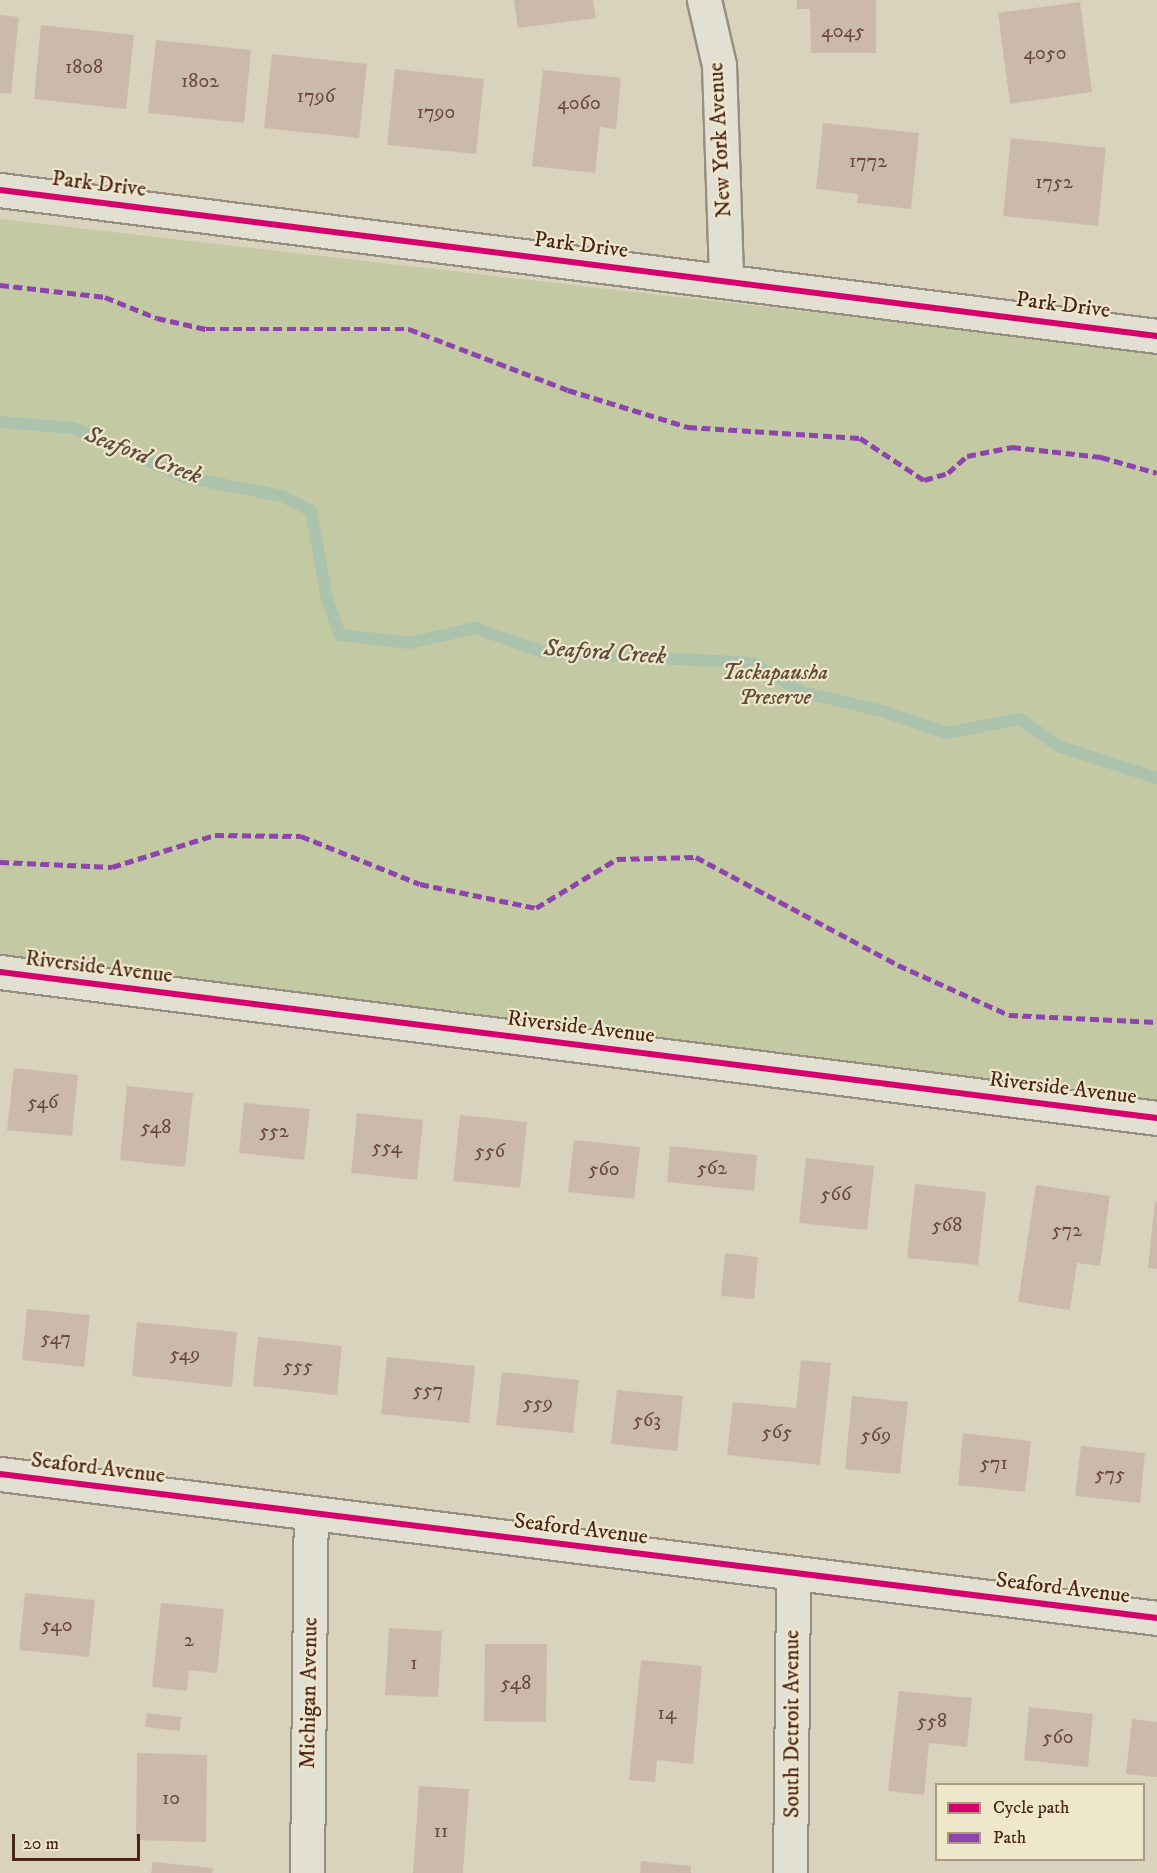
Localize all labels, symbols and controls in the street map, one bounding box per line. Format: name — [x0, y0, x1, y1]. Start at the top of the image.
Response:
house number: 4045 — [821, 19, 865, 43]
house number: 4050 — [1024, 41, 1066, 65]
house number: 1808 — [65, 55, 103, 79]
street label: New York Avenue — [703, 62, 737, 218]
house number: 1802 — [181, 69, 219, 93]
house number: 1796 — [297, 84, 335, 108]
house number: 4060 — [557, 91, 601, 115]
house number: 1790 — [417, 100, 455, 124]
house number: 1772 — [849, 149, 887, 173]
street label: Park Drive — [50, 165, 148, 203]
house number: 1752 — [1035, 170, 1073, 194]
street label: Park Drive — [532, 226, 630, 264]
street label: Park Drive — [1014, 286, 1112, 324]
water label: Seaford Creek — [80, 421, 206, 491]
water label: Seaford Creek — [543, 634, 667, 672]
park label: Tackapausha Preserve — [722, 659, 828, 710]
street label: Riverside Avenue — [24, 945, 174, 989]
street label: Riverside Avenue — [506, 1005, 656, 1049]
street label: Riverside Avenue — [988, 1066, 1138, 1110]
house number: 546 — [28, 1090, 58, 1114]
house number: 548 — [141, 1115, 171, 1139]
house number: 552 — [259, 1119, 289, 1143]
house number: 554 — [372, 1135, 402, 1159]
house number: 556 — [475, 1139, 505, 1163]
house number: 562 — [697, 1156, 727, 1180]
house number: 560 — [588, 1157, 620, 1181]
house number: 566 — [821, 1182, 851, 1206]
house number: 568 — [932, 1213, 962, 1237]
house number: 572 — [1052, 1218, 1082, 1242]
house number: 547 — [41, 1326, 71, 1350]
house number: 549 — [170, 1342, 200, 1366]
house number: 555 — [283, 1354, 313, 1378]
house number: 557 — [413, 1378, 443, 1402]
house number: 559 — [523, 1391, 553, 1415]
house number: 563 — [633, 1408, 661, 1432]
house number: 565 — [762, 1420, 792, 1444]
house number: 569 — [861, 1423, 891, 1447]
street label: Seaford Avenue — [30, 1447, 166, 1489]
house number: 571 — [980, 1451, 1008, 1475]
house number: 575 — [1095, 1462, 1125, 1486]
street label: Seaford Avenue — [513, 1508, 649, 1550]
street label: Seaford Avenue — [995, 1567, 1131, 1609]
house number: 540 — [41, 1613, 73, 1637]
street label: Michigan Avenue — [294, 1617, 324, 1769]
house number: 2 — [184, 1628, 194, 1652]
street label: South Detroit Avenue — [779, 1630, 805, 1818]
house number: 1 — [410, 1651, 418, 1675]
house number: 548 — [501, 1671, 531, 1695]
house number: 14 — [658, 1701, 676, 1725]
house number: 558 — [917, 1709, 947, 1733]
house number: 560 — [1042, 1725, 1074, 1749]
legend — [935, 1783, 1145, 1861]
house number: 10 — [162, 1786, 180, 1810]
text: Cycle path — [993, 1797, 1070, 1819]
house number: 11 — [434, 1819, 448, 1843]
scale bar — [15, 1822, 142, 1860]
text: Path — [993, 1827, 1026, 1849]
text: 20 m — [23, 1833, 59, 1855]

